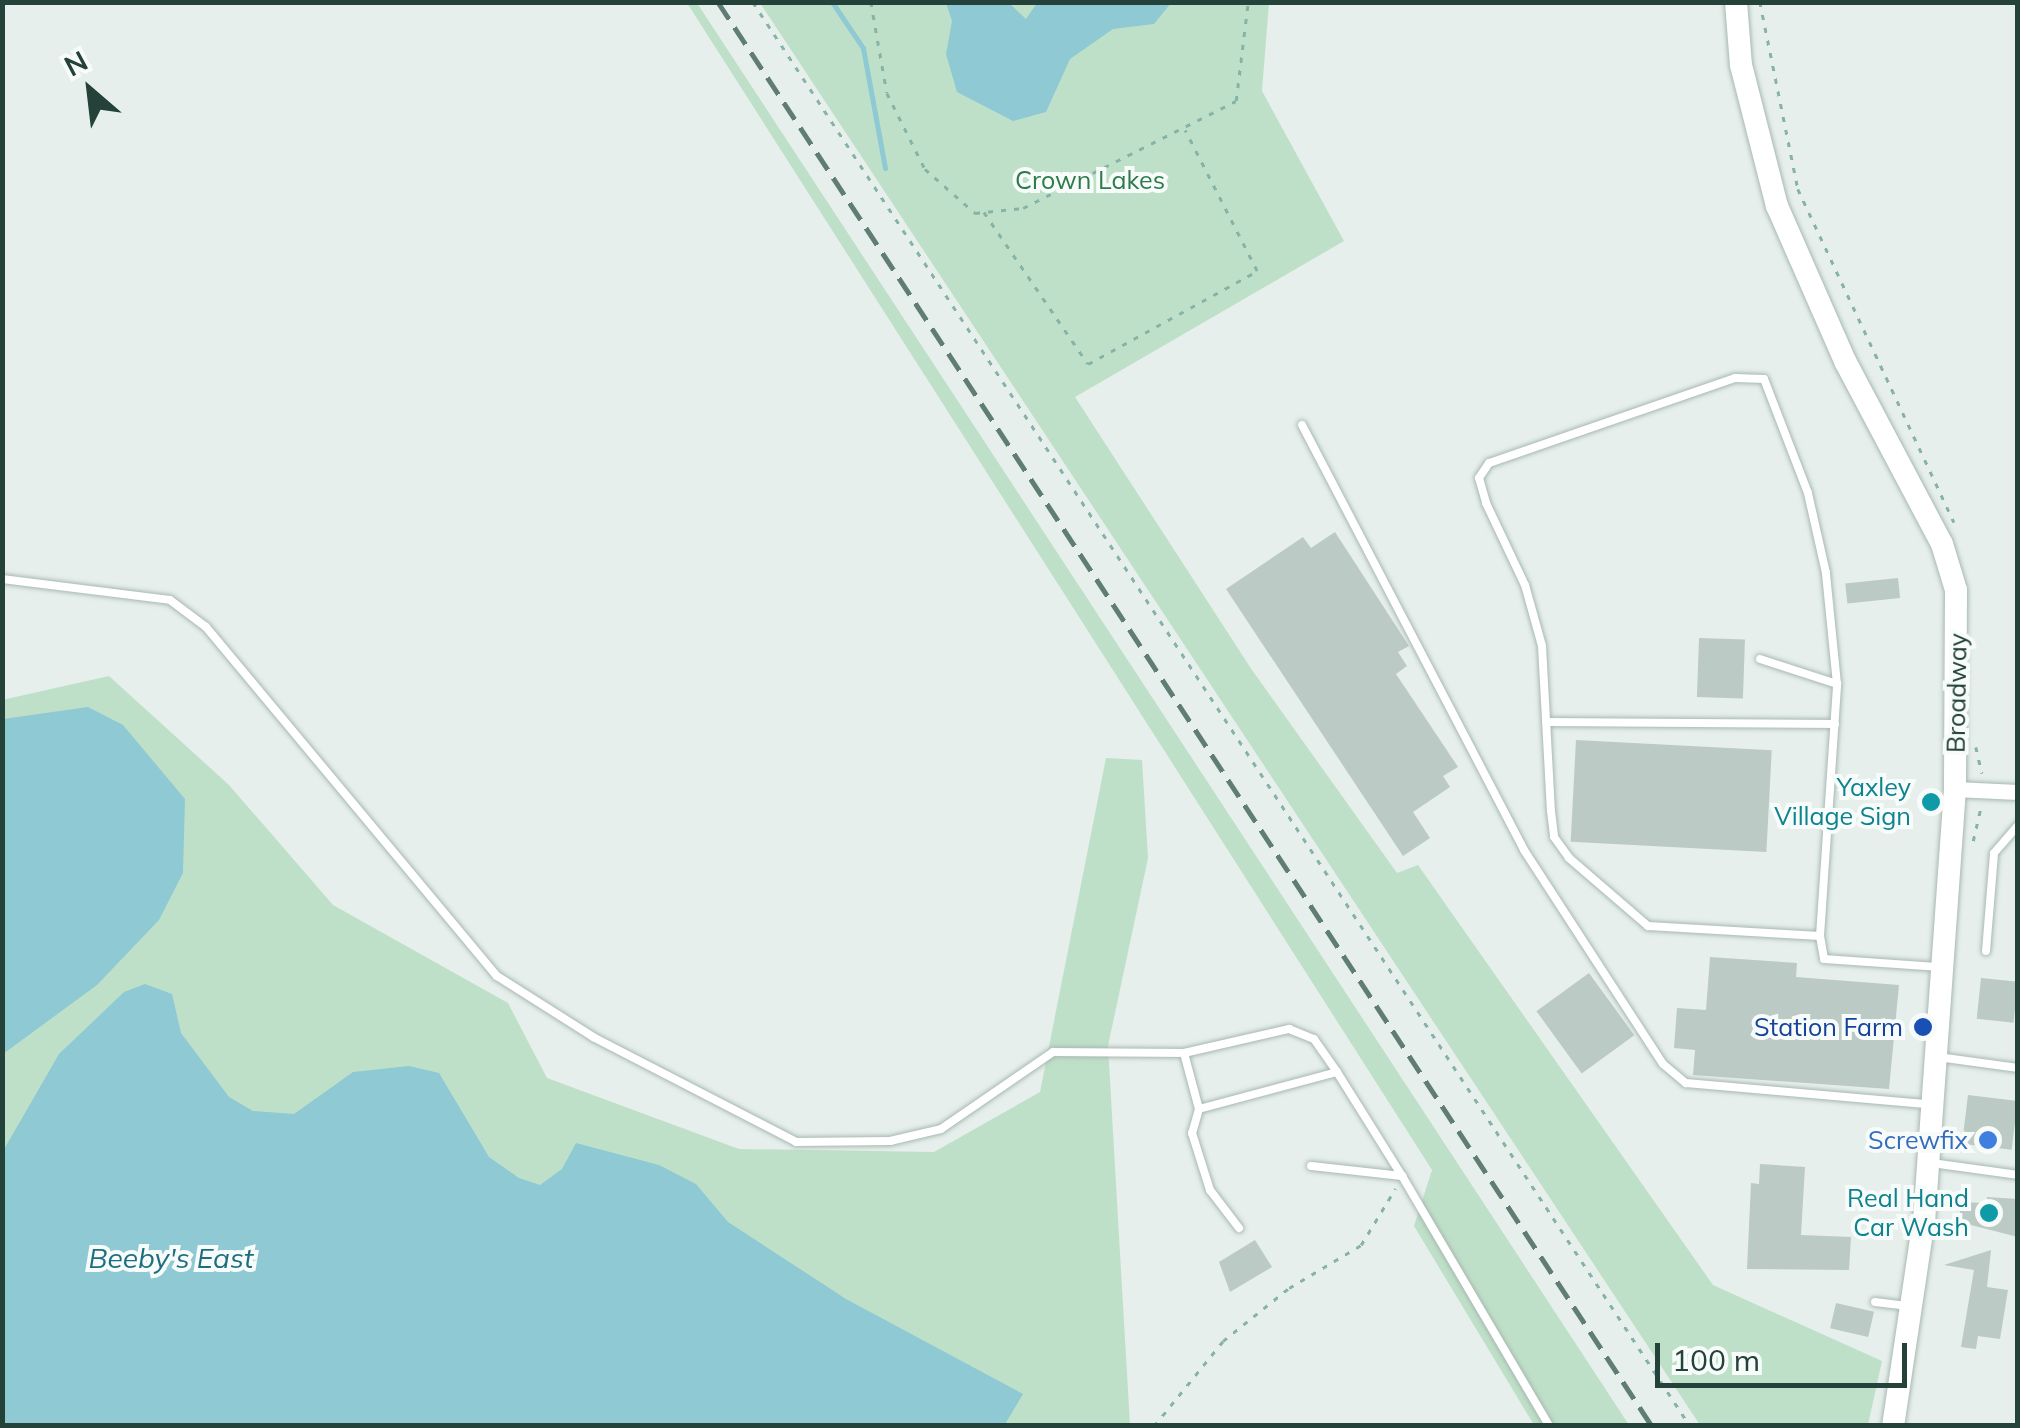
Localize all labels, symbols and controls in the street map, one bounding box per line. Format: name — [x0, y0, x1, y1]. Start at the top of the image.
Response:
north arrow — [40, 40, 140, 140]
text: N — [58, 43, 93, 83]
park label: Crown Lakes — [1015, 165, 1165, 195]
street label: Broadway — [1941, 633, 1973, 753]
place label: Yaxley Village Sign — [1774, 773, 1911, 832]
marker: Yaxley Village Sign — [1920, 791, 1942, 813]
place label: Station Farm — [1754, 1012, 1903, 1042]
marker: Station Farm — [1912, 1016, 1934, 1038]
place label: Screwfix — [1868, 1125, 1968, 1155]
marker: Screwfix — [1977, 1129, 1999, 1151]
place label: Real Hand Car Wash — [1847, 1184, 1969, 1243]
marker: Real Hand Car Wash — [1978, 1202, 2000, 1224]
water label: Beeby's East — [89, 1241, 253, 1275]
scale bar — [1660, 1323, 1912, 1385]
text: 100 m — [1672, 1341, 1760, 1379]

